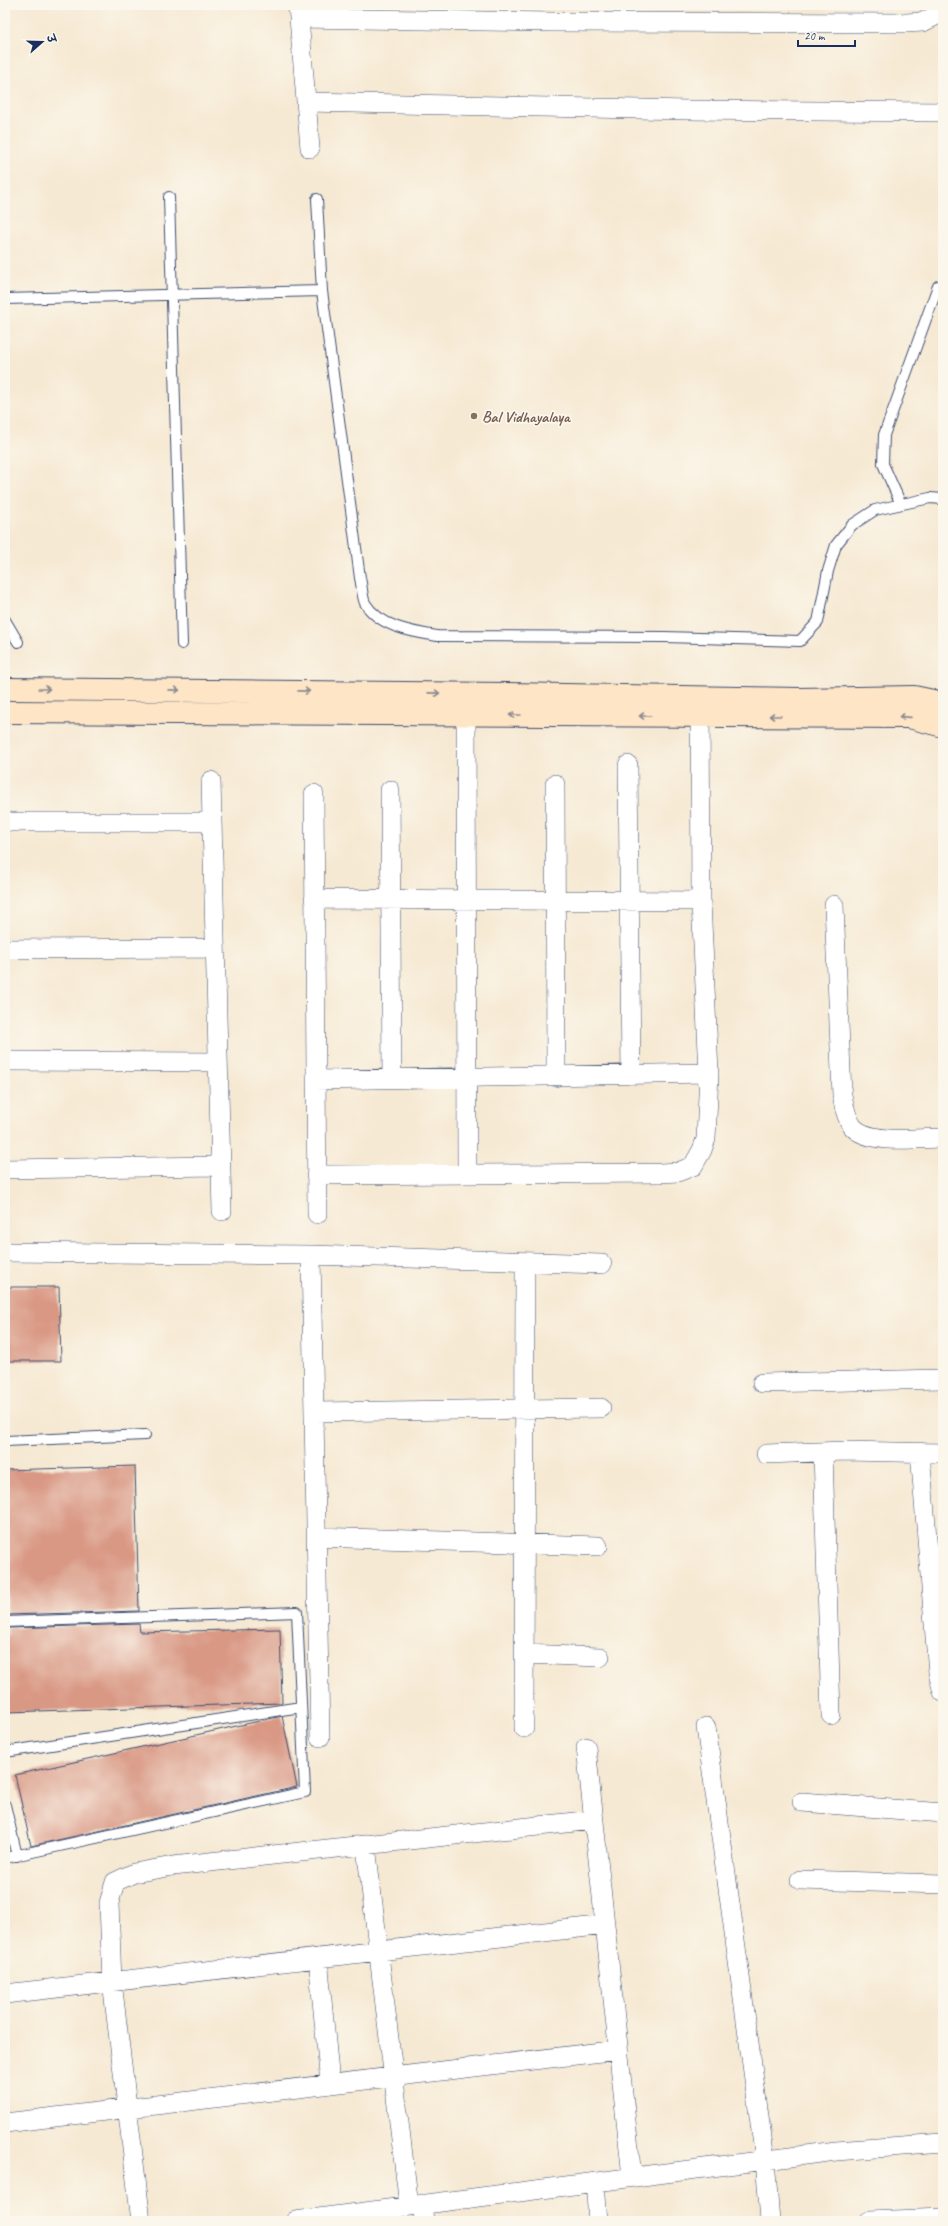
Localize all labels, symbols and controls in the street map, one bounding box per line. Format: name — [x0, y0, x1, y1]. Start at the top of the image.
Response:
north arrow — [22, 22, 62, 62]
scale bar — [798, 22, 855, 48]
text: 20 m — [804, 28, 826, 44]
text: उ — [43, 32, 60, 46]
place label: Bal Vidhayalaya — [482, 407, 571, 427]
marker: Bal Vidhayalaya — [469, 411, 479, 421]
one-way arrow — [37, 685, 50, 693]
one-way arrow — [167, 686, 180, 694]
one-way arrow — [297, 688, 310, 695]
one-way arrow — [427, 689, 440, 697]
one-way arrow — [509, 711, 522, 719]
one-way arrow — [639, 712, 652, 720]
one-way arrow — [769, 712, 782, 720]
one-way arrow — [899, 714, 912, 721]

